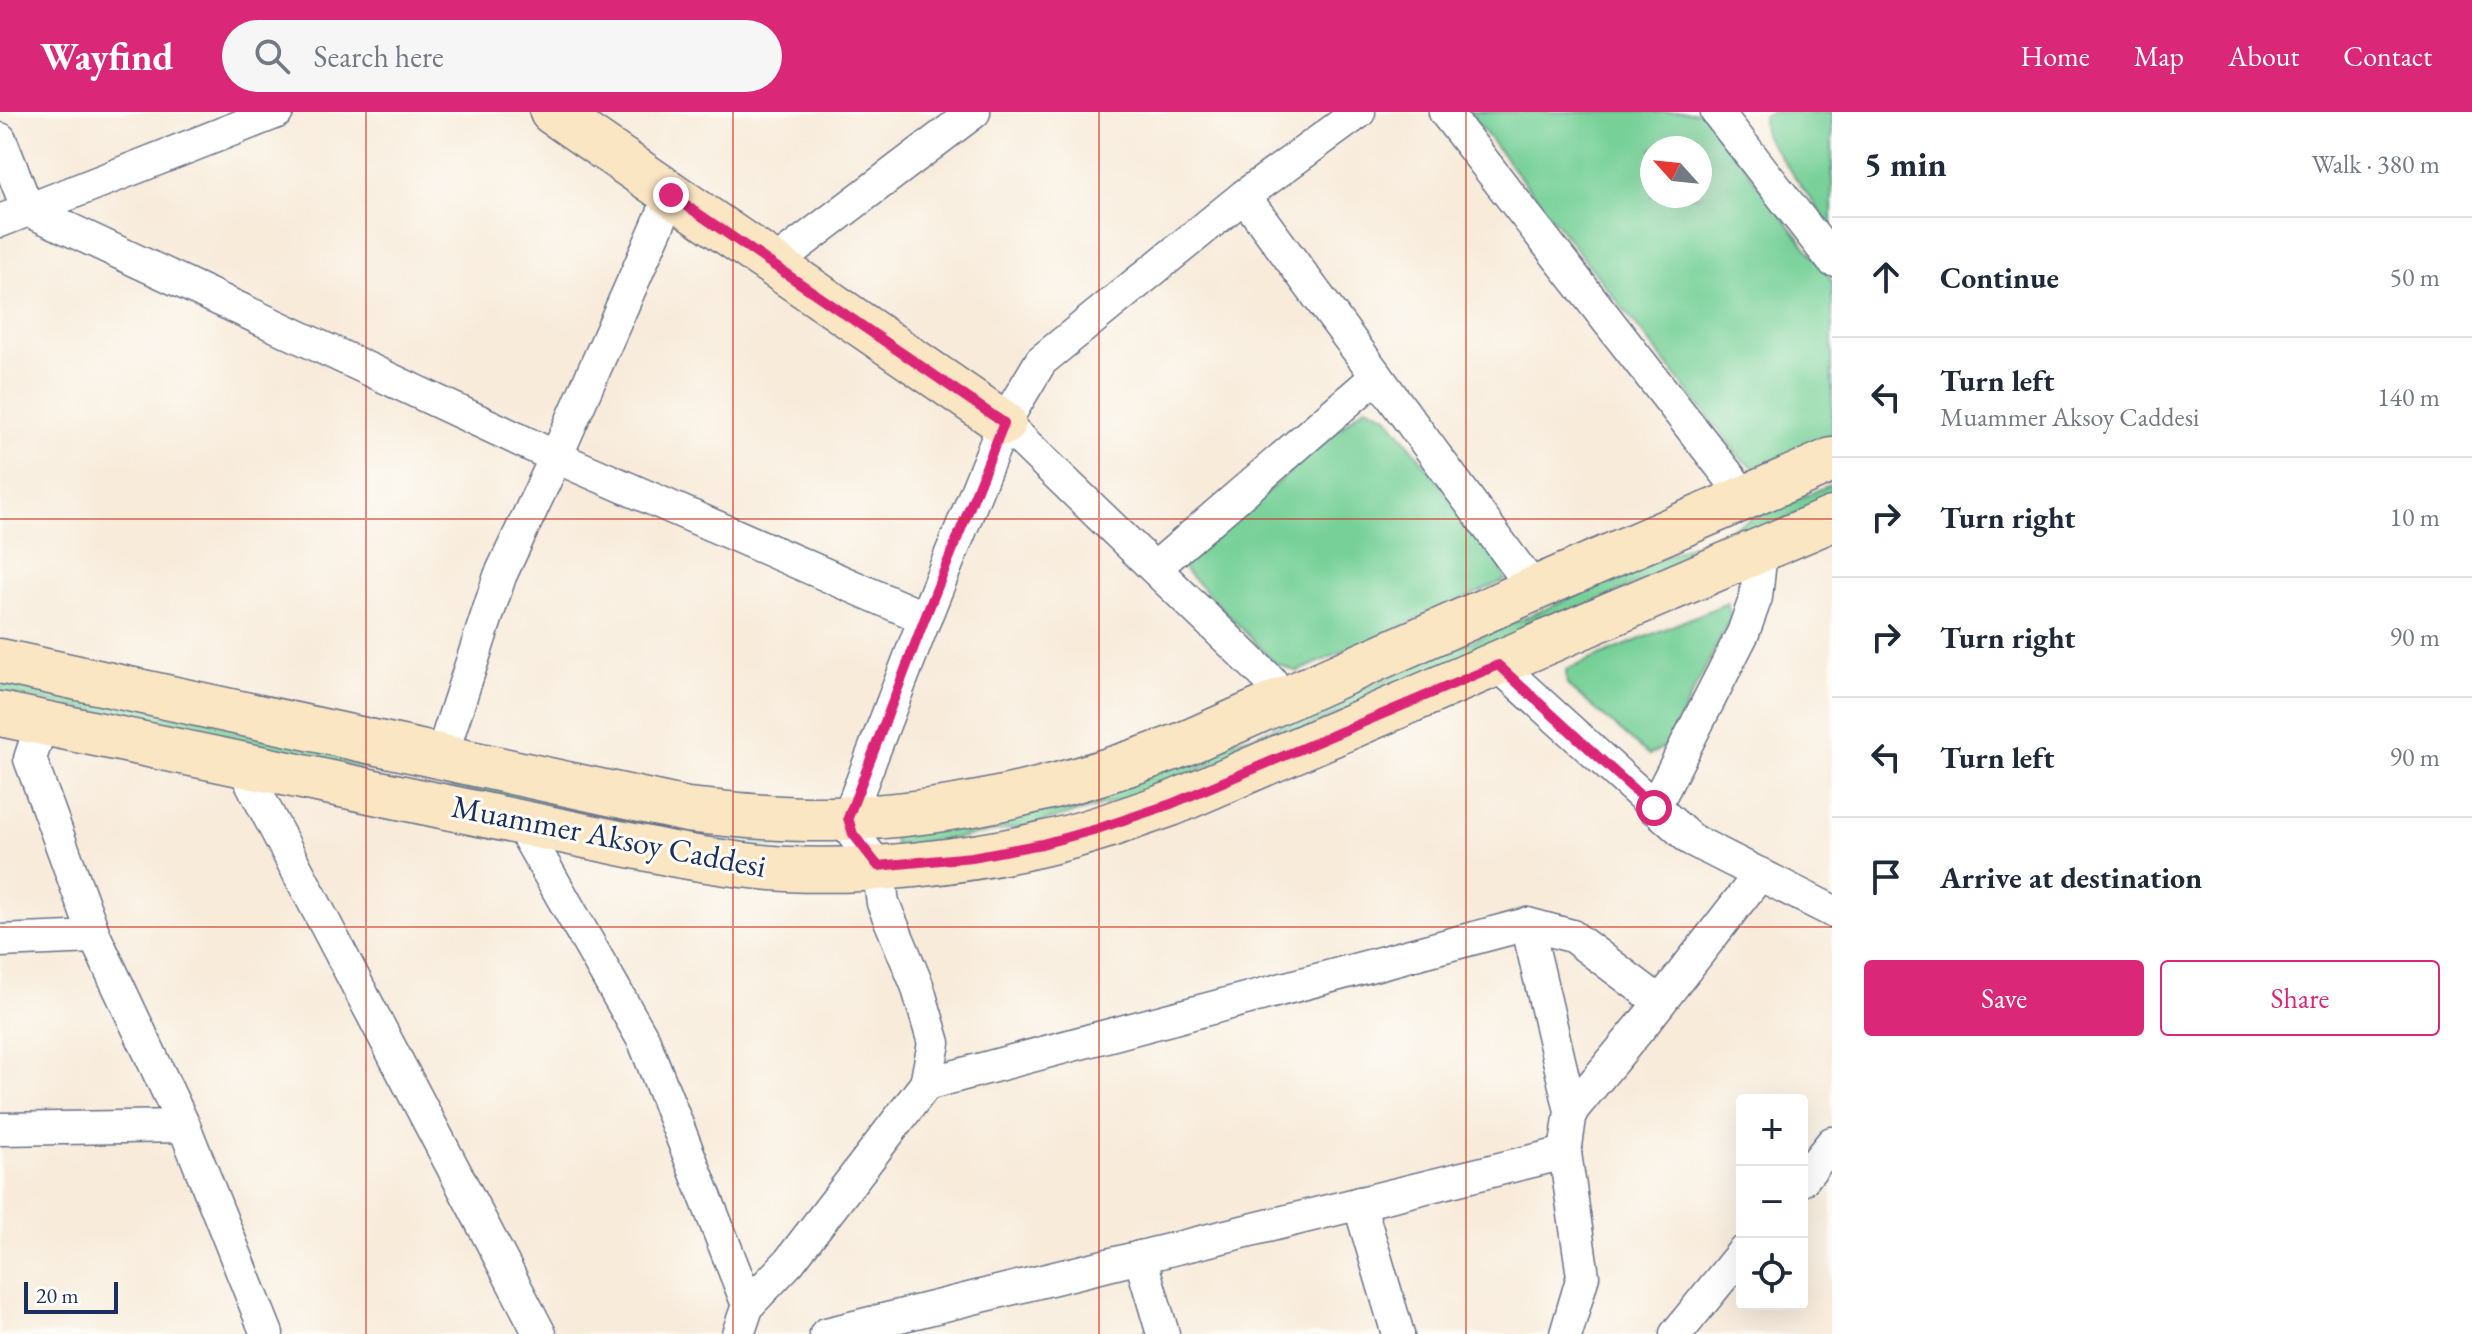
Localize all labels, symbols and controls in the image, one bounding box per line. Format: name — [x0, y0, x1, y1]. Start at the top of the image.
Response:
search box — [222, 20, 782, 92]
text: Wayfind — [40, 32, 174, 81]
icon: search — [250, 34, 294, 78]
text: Search here — [314, 37, 444, 76]
text: Home — [2020, 38, 2090, 74]
text: Map — [2134, 38, 2184, 74]
text: About — [2228, 38, 2299, 74]
text: Contact — [2343, 38, 2432, 74]
north arrow — [1640, 136, 1712, 208]
text: 5 min — [1864, 142, 1947, 186]
text: Walk · 380 m — [2312, 147, 2440, 181]
route end — [653, 177, 689, 213]
icon: ahead — [1864, 255, 1908, 299]
text: Continue — [1940, 258, 2059, 297]
text: 50 m — [2390, 260, 2440, 294]
text: Turn left — [1940, 361, 2054, 400]
icon: left — [1864, 375, 1908, 419]
text: 140 m — [2377, 380, 2440, 414]
text: Muammer Aksoy Caddesi — [1940, 400, 2199, 434]
icon: right — [1864, 495, 1908, 539]
text: Turn right — [1940, 498, 2076, 537]
text: 10 m — [2390, 500, 2440, 534]
icon: right — [1864, 615, 1908, 659]
text: Turn right — [1940, 618, 2076, 657]
text: 90 m — [2390, 620, 2440, 654]
icon: left — [1864, 735, 1908, 779]
text: Turn left — [1940, 738, 2054, 777]
text: 90 m — [2390, 740, 2440, 774]
street label: Muammer Aksoy Caddesi — [448, 785, 770, 887]
route start — [1636, 790, 1672, 826]
icon: arrive — [1864, 855, 1908, 899]
text: Arrive at destination — [1940, 858, 2202, 897]
button: Save — [1864, 960, 2144, 1036]
button: Share — [2160, 960, 2440, 1036]
map controls — [1736, 1094, 1808, 1310]
button: + — [1736, 1094, 1808, 1166]
button: − — [1736, 1166, 1808, 1238]
button: locate — [1736, 1238, 1808, 1310]
scale bar — [24, 1278, 118, 1314]
text: 20 m — [36, 1281, 79, 1310]

